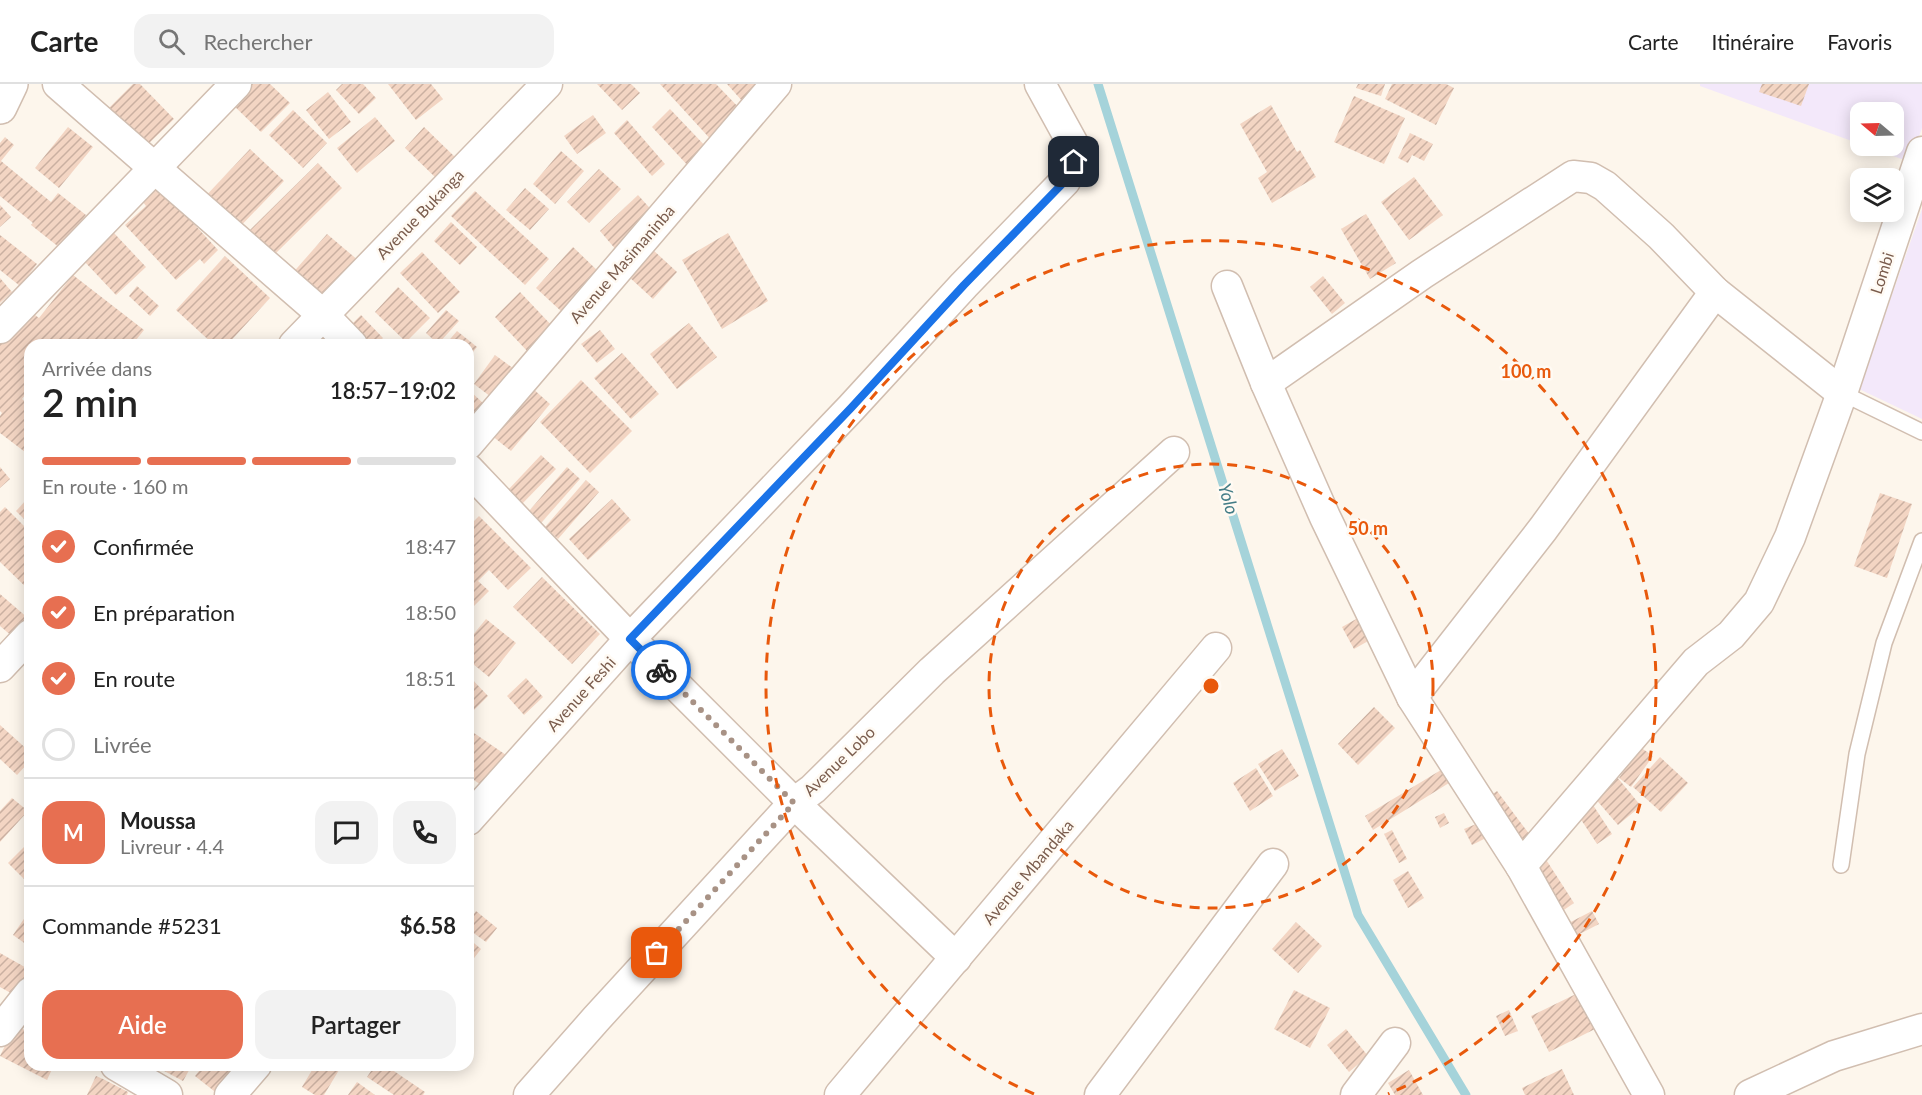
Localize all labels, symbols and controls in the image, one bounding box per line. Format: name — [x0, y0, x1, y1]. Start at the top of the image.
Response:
search box — [134, 14, 554, 68]
text: Carte — [30, 24, 98, 58]
icon: search — [155, 25, 188, 58]
text: Rechercher — [203, 28, 312, 55]
text: Carte — [1628, 29, 1679, 54]
text: Itinéraire — [1712, 29, 1794, 54]
text: Favoris — [1827, 29, 1892, 54]
north arrow — [1850, 102, 1904, 156]
map controls — [1850, 102, 1904, 222]
pin — [1048, 136, 1099, 187]
icon: home — [1057, 145, 1090, 178]
street label: Avenue Bukanga — [372, 165, 467, 262]
button: layers — [1850, 168, 1904, 222]
street label: Avenue Masimaninba — [565, 201, 678, 327]
street label: Lombi — [1866, 250, 1897, 296]
text: Arrivée dans — [42, 356, 152, 380]
text: 100 m — [1501, 360, 1551, 382]
text: 18:57–19:02 — [330, 377, 456, 404]
text: 2 min — [42, 379, 138, 425]
text: En route · 160 m — [42, 474, 188, 498]
water label: Yolo — [1214, 480, 1244, 517]
text: 50 m — [1348, 517, 1388, 539]
icon: check — [42, 530, 75, 563]
text: Confirmée — [93, 533, 194, 560]
text: 18:47 — [405, 534, 456, 558]
icon: check — [42, 596, 75, 629]
text: En préparation — [93, 599, 235, 626]
text: 18:50 — [405, 600, 456, 624]
courier — [631, 640, 691, 700]
street label: Avenue Feshi — [542, 653, 619, 735]
icon: bike — [645, 654, 678, 687]
icon: check — [42, 662, 75, 695]
text: En route — [93, 665, 175, 692]
text: 18:51 — [405, 666, 456, 690]
centre of rings — [1201, 676, 1221, 696]
street label: Avenue Lobo — [799, 722, 878, 799]
text: Livrée — [93, 731, 152, 758]
button: chat — [315, 801, 378, 864]
button: phone — [393, 801, 456, 864]
text: Moussa — [120, 807, 196, 834]
street label: Avenue Mbandaka — [978, 816, 1077, 928]
text: M — [63, 819, 84, 846]
text: Livreur · 4.4 — [120, 834, 224, 858]
text: Commande #5231 — [42, 912, 222, 939]
text: $6.58 — [400, 912, 456, 939]
pin — [631, 927, 682, 978]
icon: bag — [640, 936, 673, 969]
button: Aide — [42, 990, 243, 1059]
button: Partager — [255, 990, 456, 1059]

